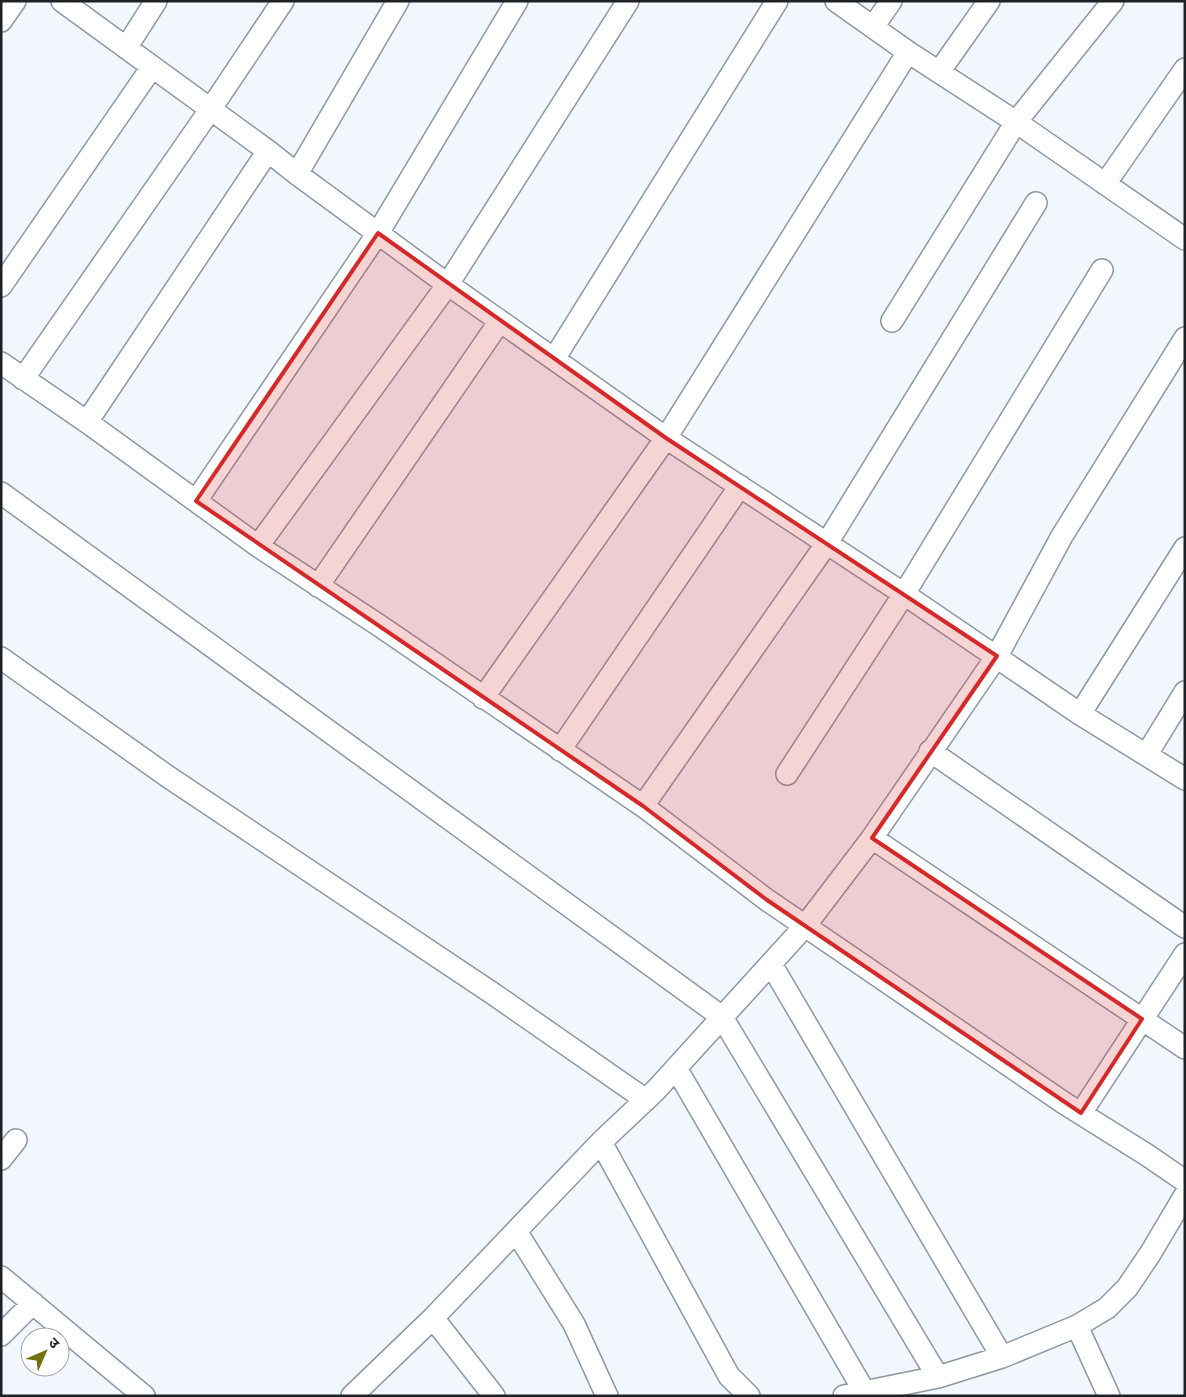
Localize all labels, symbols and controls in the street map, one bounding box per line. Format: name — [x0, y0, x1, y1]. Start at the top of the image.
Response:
north arrow — [20, 1327, 70, 1377]
text: उ — [45, 1332, 65, 1353]

